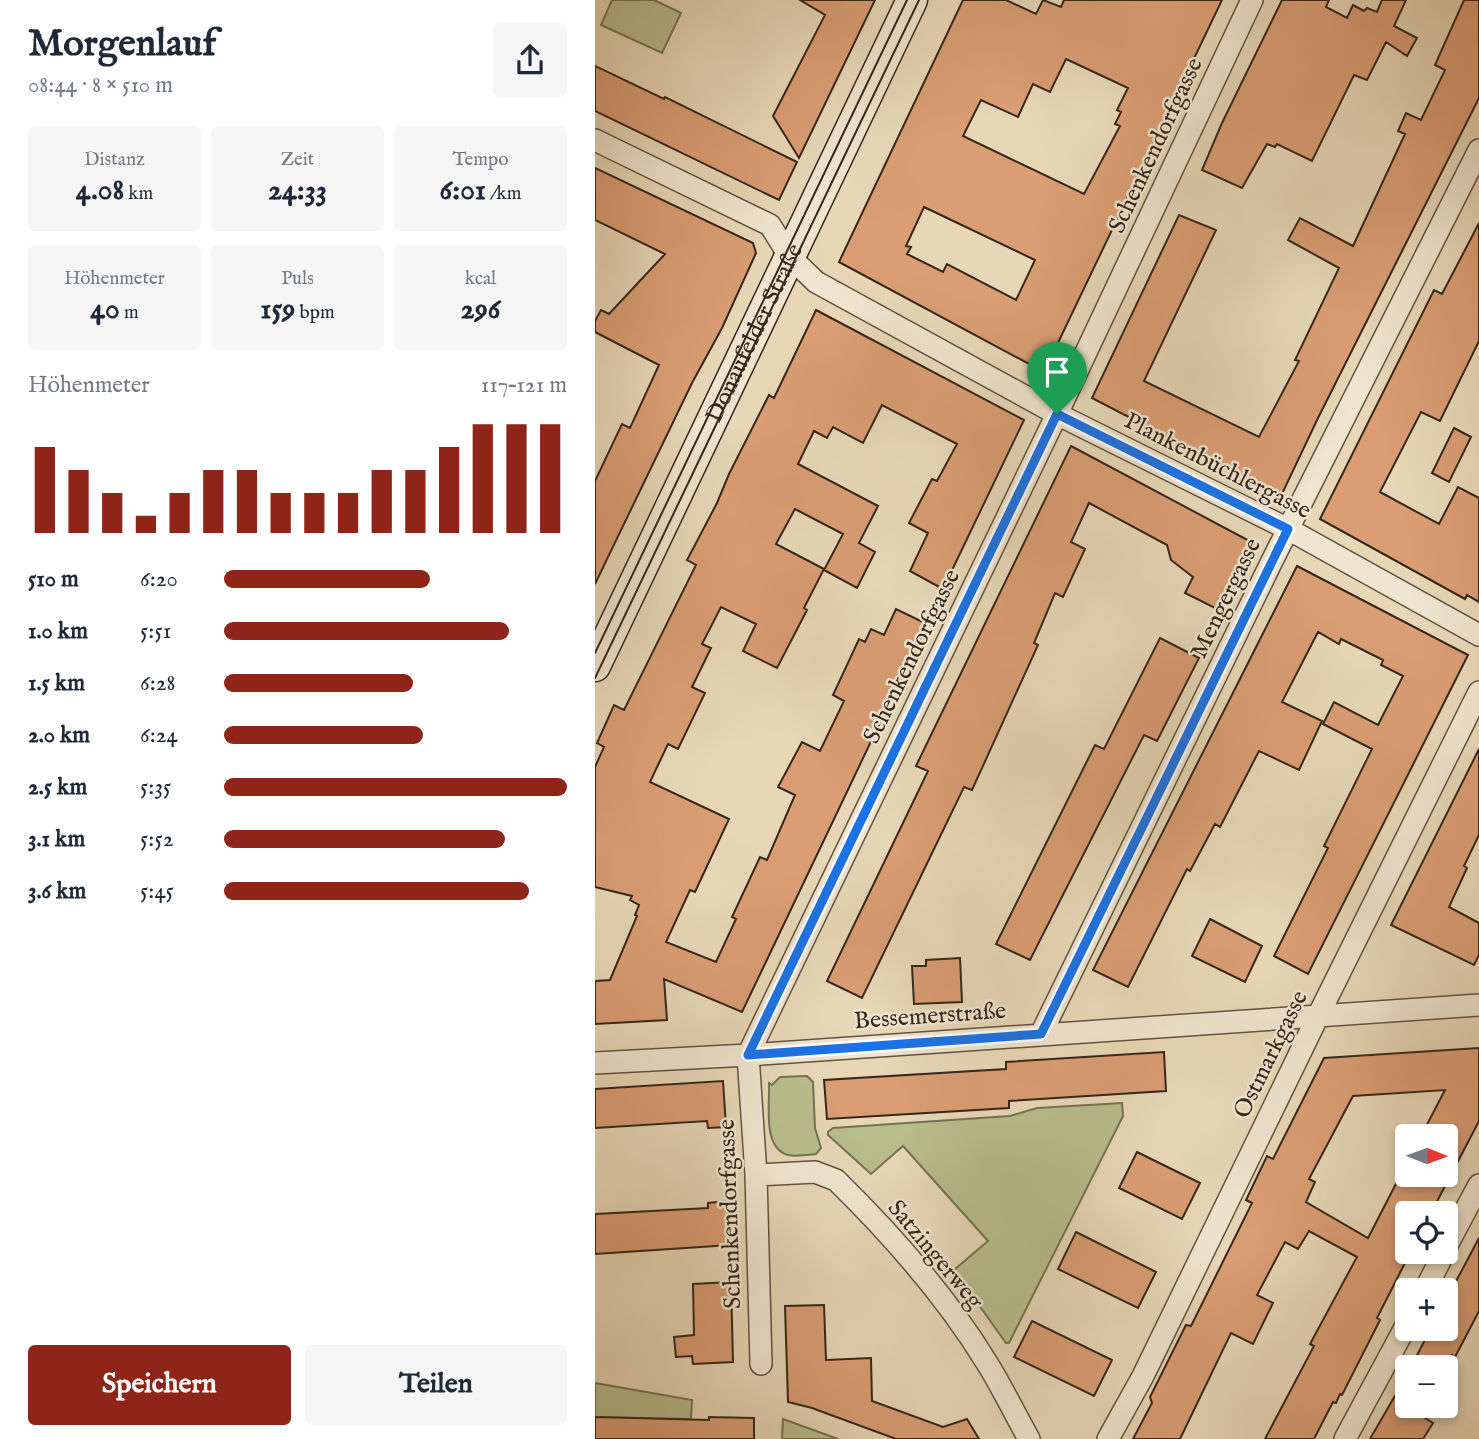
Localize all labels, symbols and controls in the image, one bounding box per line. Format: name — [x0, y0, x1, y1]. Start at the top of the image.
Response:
text: Morgenlauf — [28, 21, 216, 69]
button: share — [493, 23, 567, 97]
street label: Schenkendorfgasse — [1102, 53, 1211, 238]
text: 08:44 · 8 × 510 m — [28, 71, 173, 100]
text: Distanz — [84, 148, 145, 172]
text: Zeit — [281, 148, 314, 172]
text: Tempo — [452, 148, 509, 172]
text: 4.08 — [76, 172, 124, 210]
text: 24:33 — [268, 172, 327, 210]
text: 6:01 — [440, 172, 486, 210]
text: km — [124, 182, 153, 206]
text: /km — [486, 182, 521, 206]
street label: Donaufelder Straße — [699, 239, 811, 428]
text: Höhenmeter — [64, 267, 165, 291]
text: Puls — [281, 267, 314, 291]
text: kcal — [465, 267, 496, 291]
text: 40 — [90, 291, 120, 329]
text: 159 — [260, 291, 295, 329]
text: 296 — [461, 291, 500, 329]
text: m — [120, 301, 139, 325]
text: bpm — [295, 301, 335, 325]
pin — [1027, 342, 1087, 414]
icon: arrive — [1038, 353, 1076, 391]
text: Höhenmeter — [28, 371, 150, 400]
text: 117–121 m — [481, 371, 567, 400]
street label: Plankenbüchlergasse — [1119, 406, 1316, 527]
street label: Mengergasse — [1184, 533, 1269, 664]
street label: Schenkendorfgasse — [857, 564, 968, 749]
text: 510 m — [28, 565, 79, 594]
text: 6:20 — [140, 565, 178, 594]
text: 1.0 km — [28, 617, 88, 646]
text: 5:51 — [140, 617, 171, 646]
text: 1.5 km — [28, 669, 85, 698]
text: 6:28 — [140, 669, 176, 698]
text: 2.0 km — [28, 721, 90, 750]
text: 6:24 — [140, 721, 178, 750]
text: 2.5 km — [28, 773, 87, 802]
text: 5:35 — [140, 773, 171, 802]
text: 3.1 km — [28, 825, 85, 854]
text: 5:52 — [140, 825, 173, 854]
text: 3.6 km — [28, 877, 86, 906]
text: 5:45 — [140, 877, 174, 906]
street label: Ostmarkgasse — [1227, 986, 1316, 1124]
street label: Bessemerstraße — [853, 996, 1007, 1037]
street label: Schenkendorfgasse — [712, 1118, 749, 1309]
north arrow — [1395, 1124, 1458, 1186]
map controls — [1395, 1124, 1458, 1418]
street label: Satzingerweg — [880, 1194, 990, 1317]
button: locate — [1395, 1201, 1458, 1264]
button: + — [1395, 1278, 1458, 1341]
button: Speichern — [28, 1345, 291, 1425]
button: Teilen — [305, 1345, 567, 1425]
button: − — [1395, 1355, 1458, 1418]

